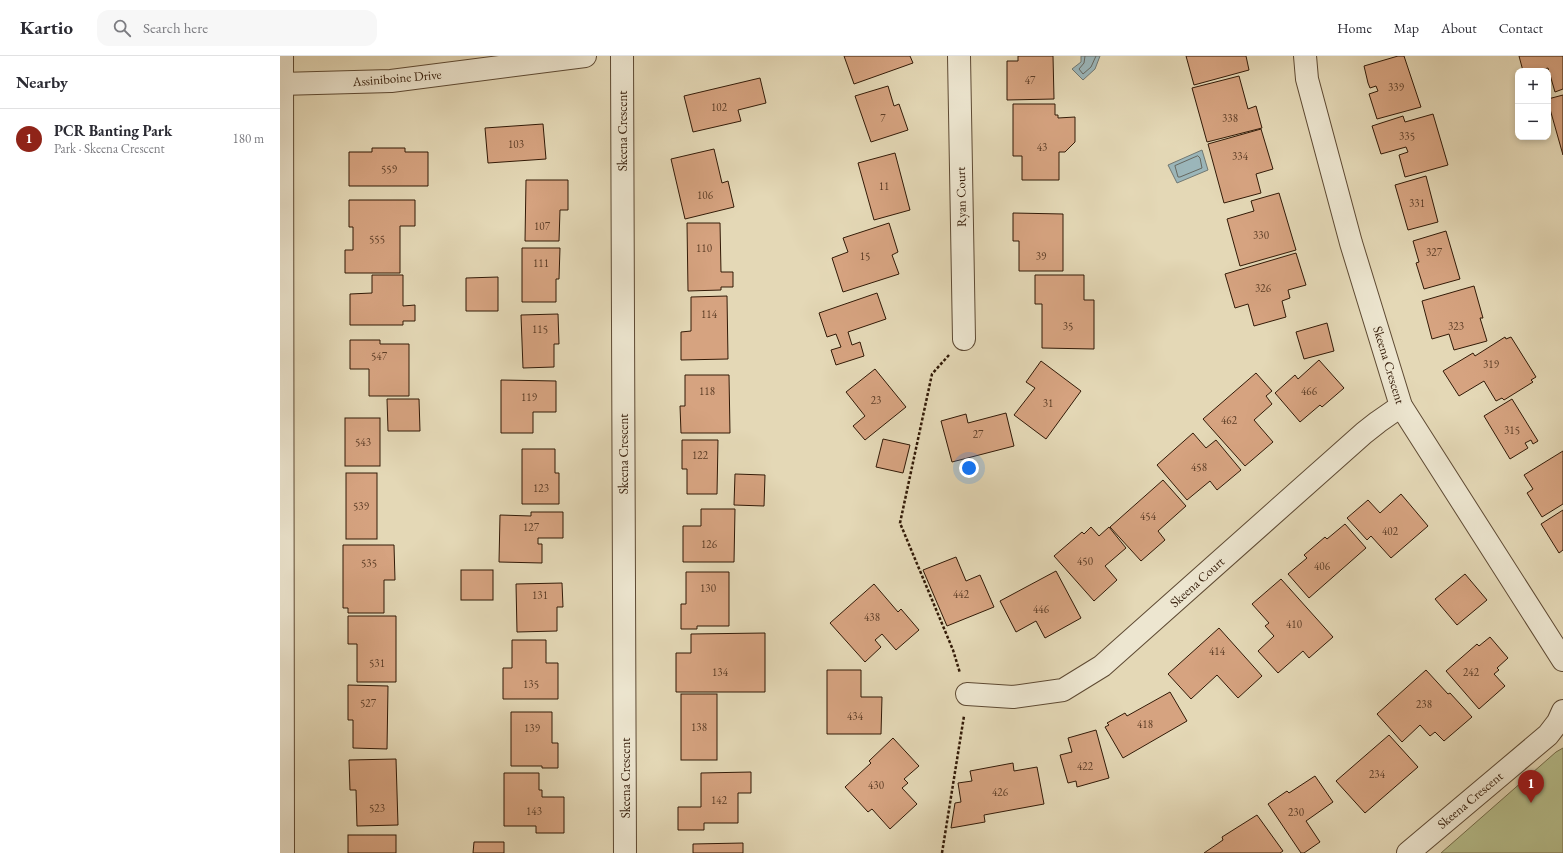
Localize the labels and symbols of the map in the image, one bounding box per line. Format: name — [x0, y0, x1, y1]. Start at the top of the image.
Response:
street label: Assiniboine Drive — [351, 66, 442, 90]
house number: 47 — [1025, 73, 1036, 87]
house number: 339 — [1388, 80, 1405, 94]
street label: Skeena Crescent — [614, 91, 631, 171]
house number: 102 — [711, 100, 728, 114]
house number: 7 — [880, 111, 886, 125]
house number: 338 — [1222, 111, 1238, 125]
house number: 335 — [1399, 129, 1415, 143]
house number: 103 — [508, 137, 524, 151]
house number: 43 — [1037, 140, 1047, 154]
house number: 334 — [1232, 149, 1249, 163]
house number: 559 — [381, 162, 398, 176]
street label: Ryan Court — [952, 167, 970, 227]
house number: 11 — [879, 179, 889, 193]
house number: 106 — [697, 188, 714, 202]
house number: 331 — [1409, 196, 1425, 210]
house number: 107 — [534, 219, 551, 233]
house number: 330 — [1253, 228, 1269, 242]
house number: 555 — [369, 232, 385, 246]
house number: 110 — [696, 241, 712, 255]
house number: 327 — [1426, 245, 1443, 259]
house number: 15 — [860, 249, 870, 263]
house number: 39 — [1036, 249, 1047, 263]
house number: 111 — [533, 256, 549, 270]
house number: 326 — [1255, 281, 1272, 295]
house number: 114 — [701, 307, 718, 321]
house number: 35 — [1063, 319, 1073, 333]
house number: 323 — [1448, 319, 1464, 333]
house number: 115 — [532, 322, 548, 336]
street label: Skeena Crescent — [1369, 324, 1409, 406]
house number: 547 — [371, 349, 388, 363]
house number: 319 — [1483, 357, 1500, 371]
house number: 118 — [699, 384, 715, 398]
house number: 466 — [1301, 384, 1318, 398]
house number: 119 — [521, 390, 538, 404]
house number: 23 — [871, 393, 881, 407]
house number: 31 — [1043, 396, 1053, 410]
house number: 462 — [1221, 413, 1238, 427]
street label: Skeena Crescent — [615, 414, 632, 494]
house number: 315 — [1504, 423, 1520, 437]
house number: 27 — [973, 427, 984, 441]
house number: 543 — [355, 435, 371, 449]
house number: 122 — [692, 448, 709, 462]
your location — [959, 458, 979, 478]
house number: 458 — [1191, 460, 1207, 474]
house number: 123 — [533, 481, 549, 495]
house number: 539 — [353, 499, 370, 513]
house number: 454 — [1140, 509, 1157, 523]
house number: 127 — [523, 520, 540, 534]
house number: 402 — [1382, 524, 1399, 538]
house number: 126 — [701, 537, 718, 551]
street label: Skeena Court — [1166, 553, 1228, 611]
house number: 450 — [1077, 554, 1093, 568]
house number: 535 — [361, 556, 377, 570]
house number: 406 — [1314, 559, 1331, 573]
house number: 130 — [700, 581, 716, 595]
house number: 442 — [953, 587, 970, 601]
house number: 131 — [532, 588, 548, 602]
house number: 446 — [1033, 602, 1050, 616]
house number: 438 — [864, 610, 880, 624]
house number: 410 — [1286, 617, 1302, 631]
house number: 414 — [1209, 644, 1226, 658]
house number: 531 — [369, 656, 385, 670]
house number: 134 — [712, 665, 729, 679]
house number: 242 — [1463, 665, 1480, 679]
house number: 135 — [523, 677, 539, 691]
house number: 527 — [360, 696, 377, 710]
house number: 238 — [1416, 697, 1432, 711]
house number: 434 — [847, 709, 864, 723]
house number: 418 — [1137, 717, 1153, 731]
house number: 138 — [691, 720, 707, 734]
house number: 139 — [524, 721, 541, 735]
street label: Skeena Crescent — [617, 738, 634, 818]
house number: 422 — [1077, 759, 1094, 773]
house number: 234 — [1369, 767, 1386, 781]
street label: Skeena Crescent — [1434, 768, 1506, 832]
pin: 1 — [1518, 770, 1544, 803]
house number: 430 — [868, 778, 884, 792]
house number: 426 — [992, 785, 1009, 799]
house number: 142 — [711, 793, 728, 807]
house number: 523 — [369, 801, 385, 815]
house number: 143 — [526, 804, 542, 818]
house number: 230 — [1288, 805, 1304, 819]

